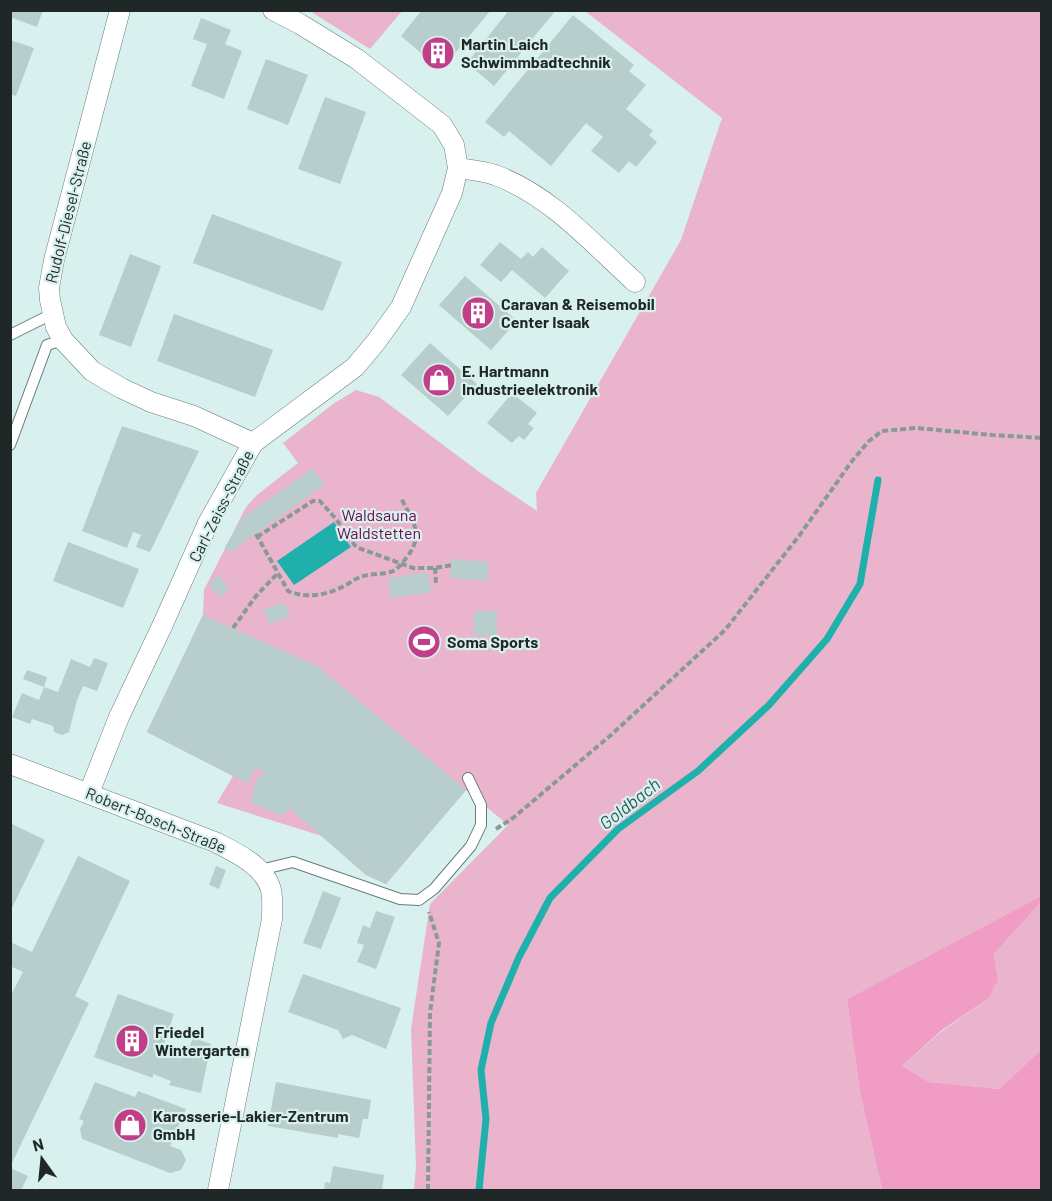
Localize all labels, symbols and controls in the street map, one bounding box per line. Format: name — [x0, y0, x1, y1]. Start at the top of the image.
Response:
place label: Martin Laich Schwimmbadtechnik — [461, 34, 611, 71]
building icon: Martin Laich Schwimmbadtechnik — [420, 35, 456, 71]
street label: Rudolf-Diesel-Straße — [41, 139, 94, 285]
place label: Caravan & Reisemobil Center Isaak — [501, 294, 655, 331]
building icon: Caravan & Reisemobil Center Isaak — [460, 295, 496, 331]
place label: E. Hartmann Industrieelektronik — [462, 361, 598, 398]
shop icon: E. Hartmann Industrieelektronik — [421, 362, 457, 398]
street label: Carl-Zeiss-Straße — [184, 447, 257, 565]
park label: Waldsauna Waldstetten — [337, 505, 421, 542]
sports icon: Soma Sports — [406, 624, 442, 660]
place label: Soma Sports — [447, 632, 538, 651]
water label: Goldbach — [595, 773, 664, 834]
street label: Robert-Bosch-Straße — [83, 783, 229, 856]
place label: Friedel Wintergarten — [155, 1022, 249, 1059]
building icon: Friedel Wintergarten — [114, 1023, 150, 1059]
place label: Karosserie-Lakier-Zentrum GmbH — [153, 1106, 349, 1143]
shop icon: Karosserie-Lakier-Zentrum GmbH — [112, 1107, 148, 1143]
north arrow — [12, 1129, 72, 1189]
text: N — [30, 1133, 46, 1155]

